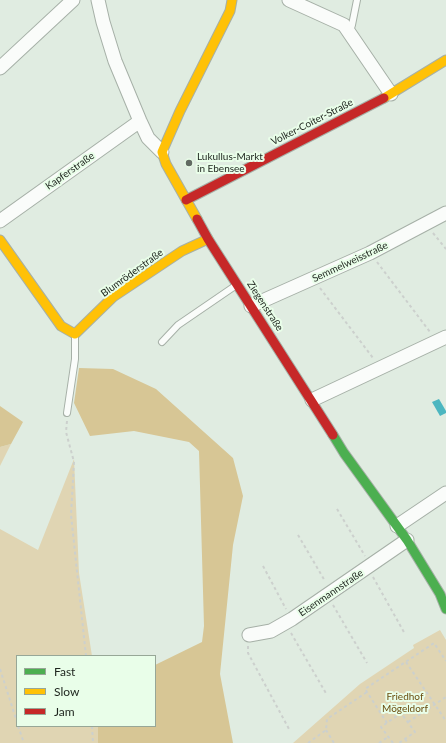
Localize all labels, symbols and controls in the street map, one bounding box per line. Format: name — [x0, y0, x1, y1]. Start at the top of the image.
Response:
street label: Volker-Coiter-Straße — [269, 96, 355, 148]
street label: Kapferstraße — [43, 150, 97, 192]
place label: Lukullus-Markt in Ebensee — [197, 151, 263, 174]
marker: Lukullus-Markt in Ebensee — [184, 158, 194, 168]
street label: Semmelweisstraße — [310, 239, 390, 285]
street label: Blumröderstraße — [99, 247, 165, 299]
street label: Ziegenstraße — [244, 279, 286, 333]
street label: Eisenmannstraße — [296, 567, 366, 619]
legend — [16, 655, 156, 727]
text: Fast — [54, 664, 75, 679]
text: Slow — [54, 684, 79, 699]
park label: Friedhof Mögeldorf — [382, 691, 428, 714]
text: Jam — [54, 704, 75, 719]

